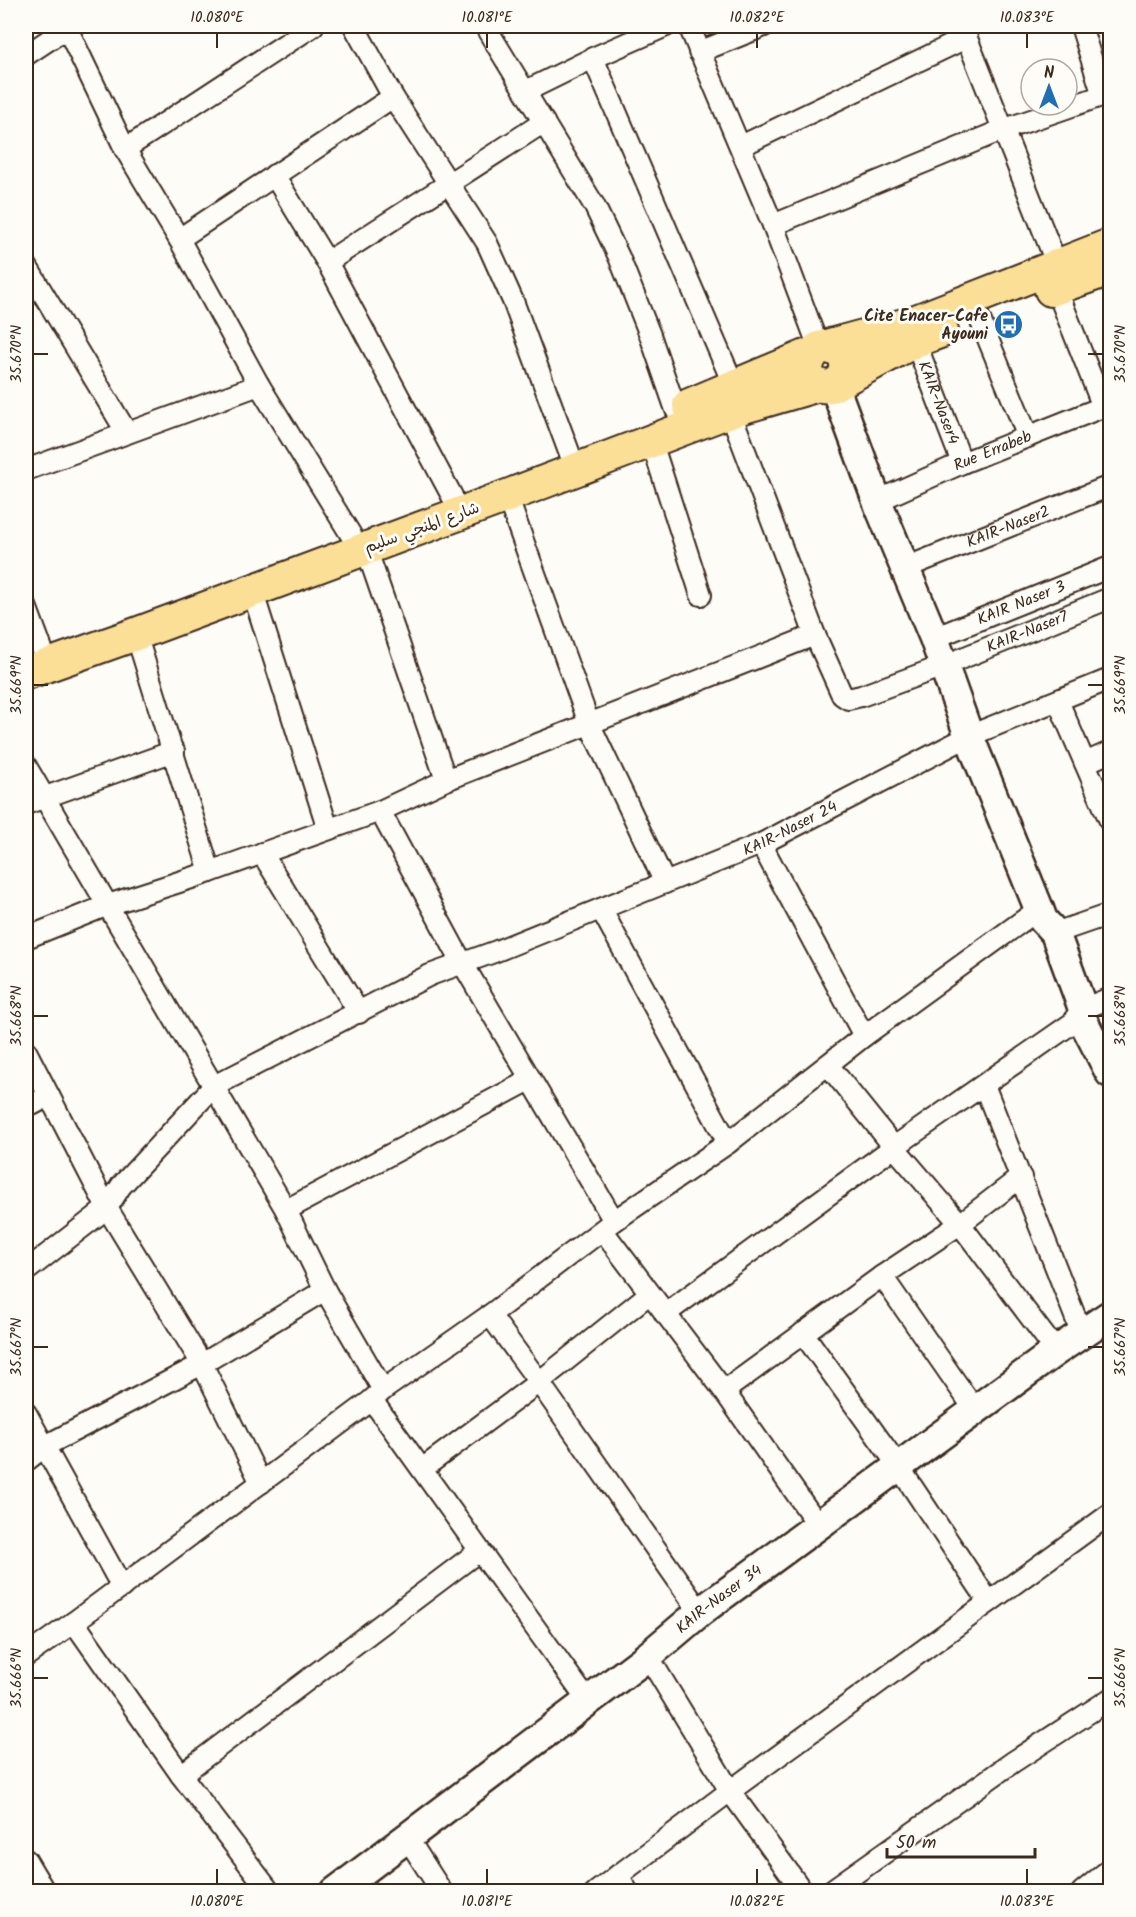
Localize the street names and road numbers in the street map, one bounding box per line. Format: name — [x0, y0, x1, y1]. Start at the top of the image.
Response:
street label: KAIR-Naser4 — [911, 357, 966, 448]
street label: Rue Errabeb — [949, 424, 1036, 478]
street label: شارع المنجي سليم — [361, 496, 483, 561]
street label: KAIR-Naser2 — [963, 499, 1053, 555]
street label: KAIR Naser 3 — [973, 574, 1069, 632]
street label: KAIR-Naser7 — [983, 604, 1072, 660]
street label: KAIR-Naser 24 — [739, 794, 842, 863]
street label: KAIR-Naser 34 — [670, 1558, 768, 1640]

